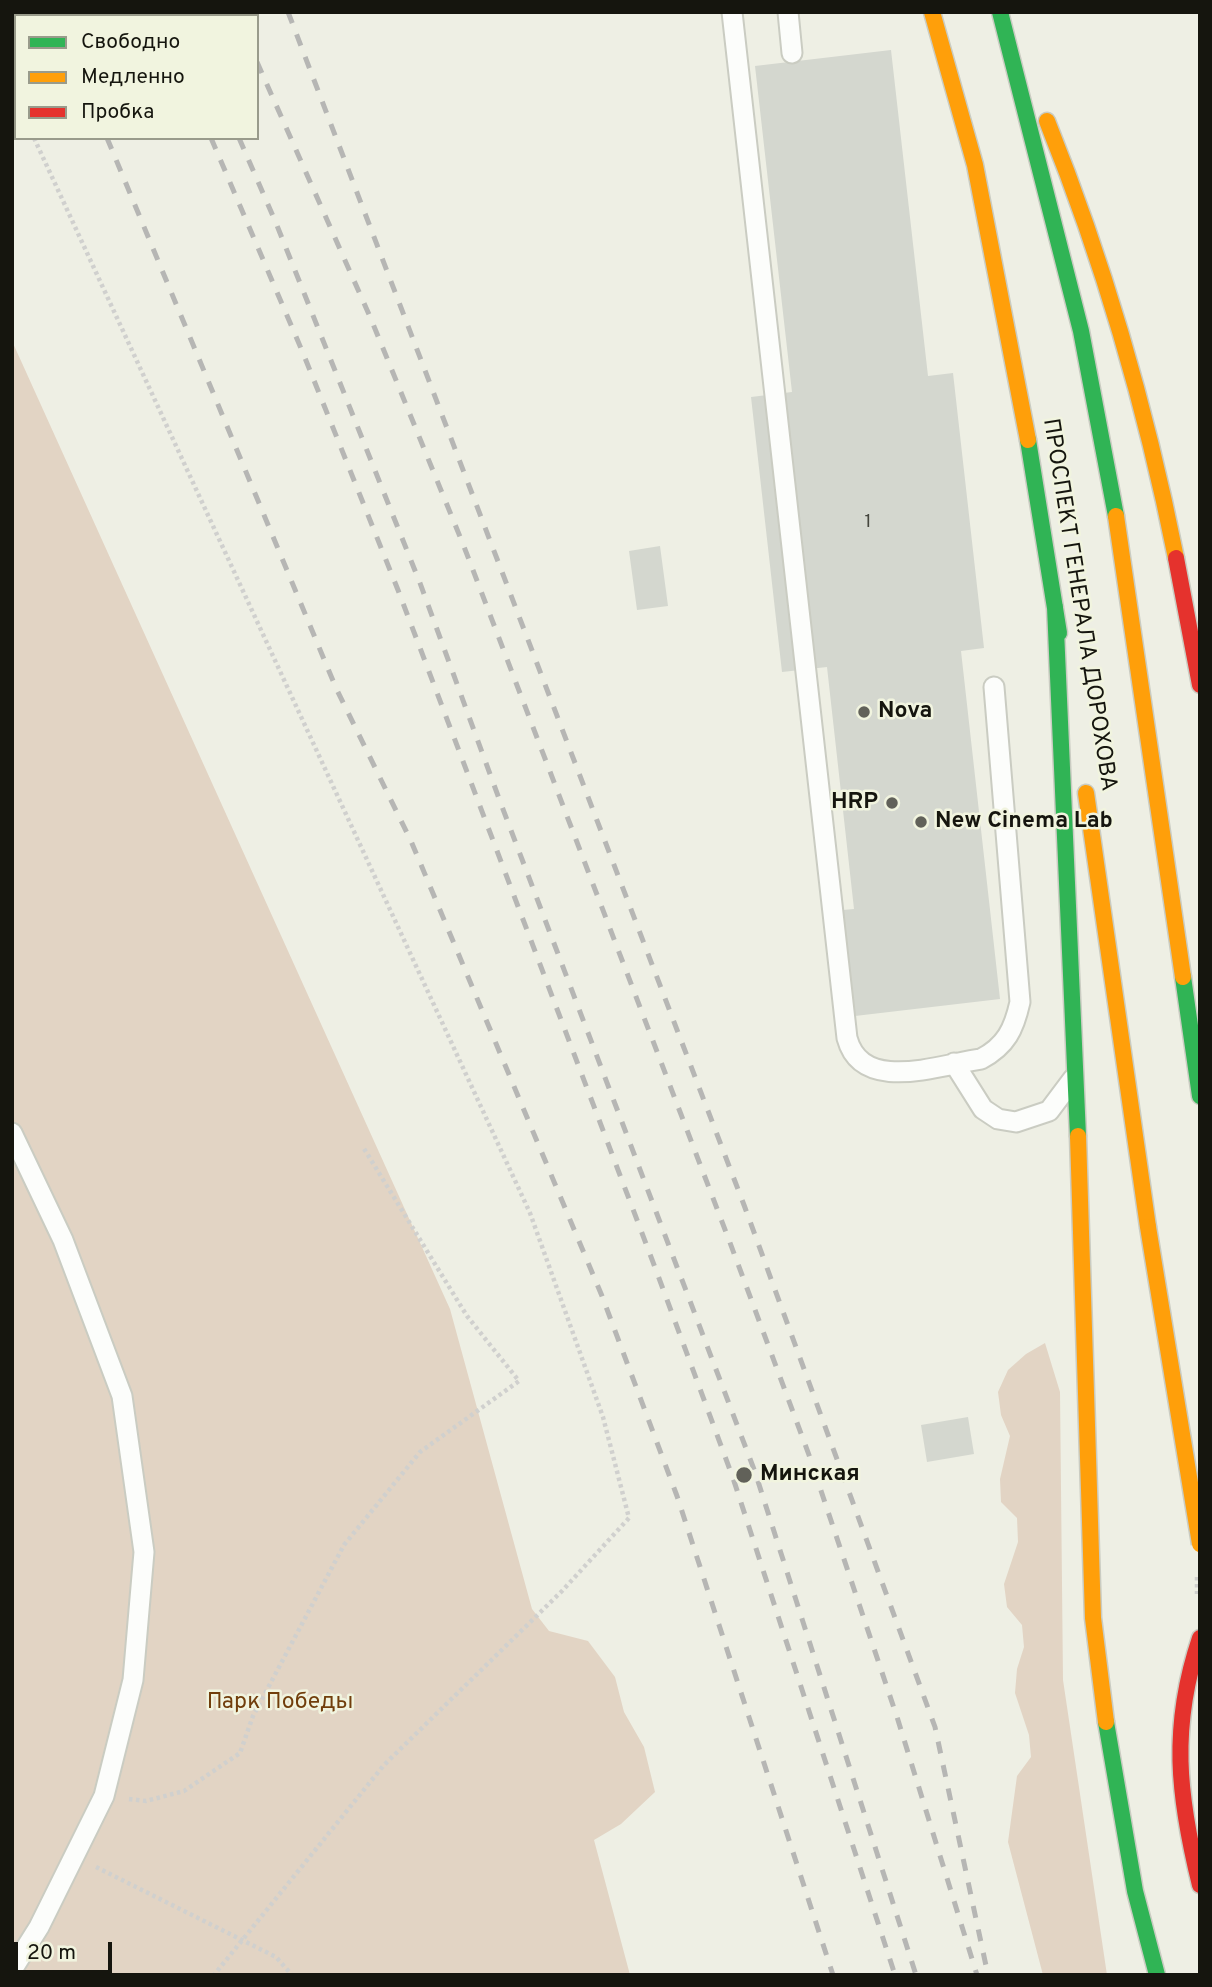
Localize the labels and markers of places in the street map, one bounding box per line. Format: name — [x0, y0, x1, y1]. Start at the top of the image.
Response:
place label: Nova — [878, 698, 932, 726]
marker: Nova — [856, 704, 872, 720]
place label: HRP — [831, 789, 878, 817]
marker: HRP — [884, 795, 900, 811]
place label: New Cinema Lab — [935, 808, 1113, 836]
marker: New Cinema Lab — [913, 814, 929, 830]
place label: Минская — [760, 1461, 860, 1489]
marker: Минская — [734, 1465, 754, 1485]

